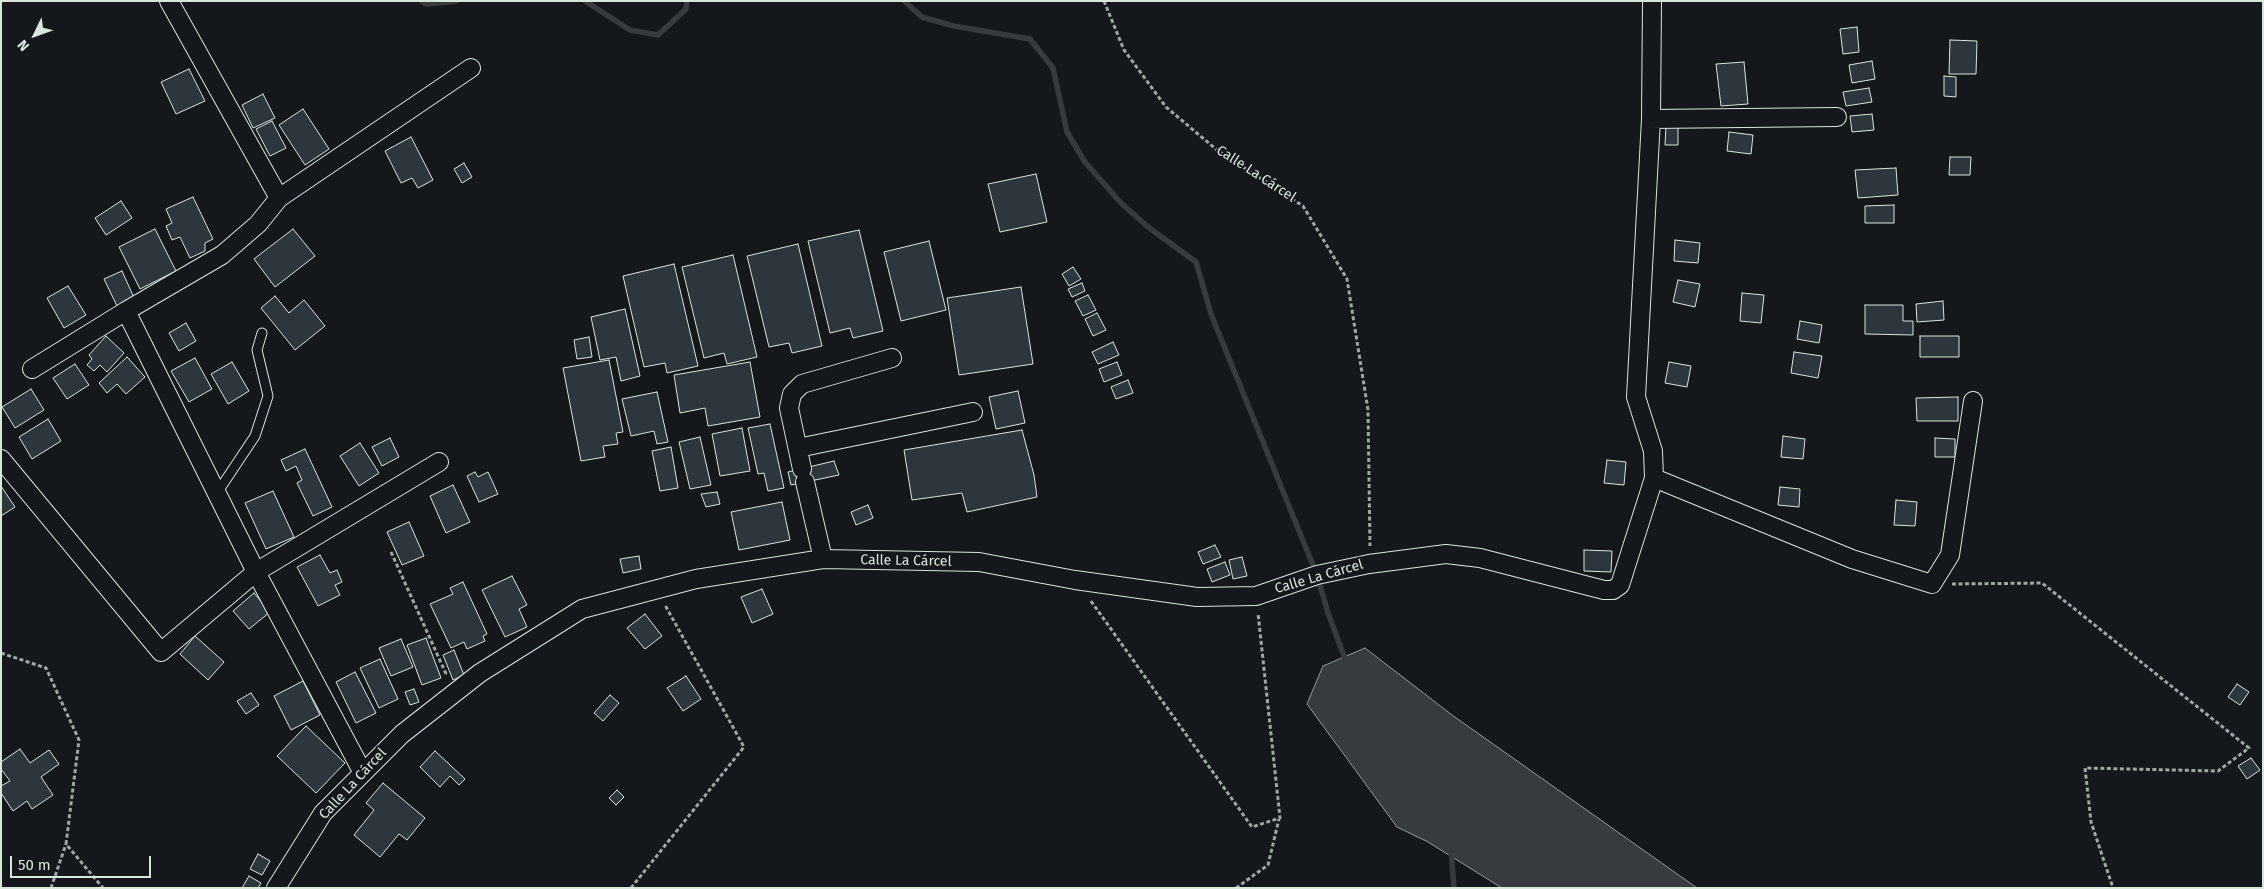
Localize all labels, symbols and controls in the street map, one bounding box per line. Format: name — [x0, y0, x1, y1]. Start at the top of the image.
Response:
north arrow — [10, 10, 60, 60]
text: N — [14, 36, 33, 55]
street label: Calle La Cárcel — [1213, 142, 1299, 206]
street label: Calle La Cárcel — [860, 552, 952, 570]
street label: Calle La Cárcel — [1273, 556, 1365, 598]
street label: Calle La Cárcel — [316, 745, 390, 823]
scale bar — [12, 846, 154, 878]
text: 50 m — [18, 856, 51, 874]

